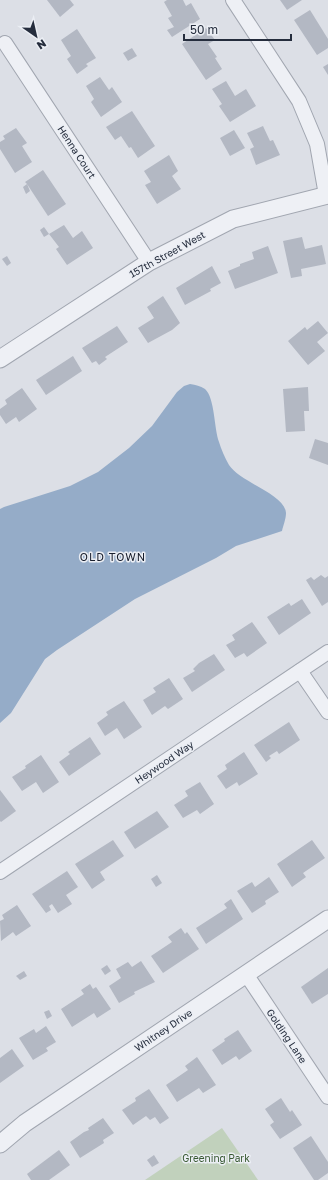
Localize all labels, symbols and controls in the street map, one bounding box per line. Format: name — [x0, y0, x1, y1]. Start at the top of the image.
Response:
north arrow — [16, 16, 56, 56]
scale bar — [184, 16, 291, 42]
text: 50 m — [190, 22, 218, 37]
text: N — [35, 37, 49, 52]
street label: Henna Court — [55, 123, 99, 181]
street label: 157th Street West — [127, 228, 207, 280]
district label: OLD TOWN — [80, 550, 146, 563]
street label: Heywood Way — [132, 738, 196, 786]
street label: Whitney Drive — [132, 1006, 194, 1054]
street label: Golding Lane — [264, 1006, 310, 1066]
park label: Greening Park — [182, 1152, 250, 1164]

